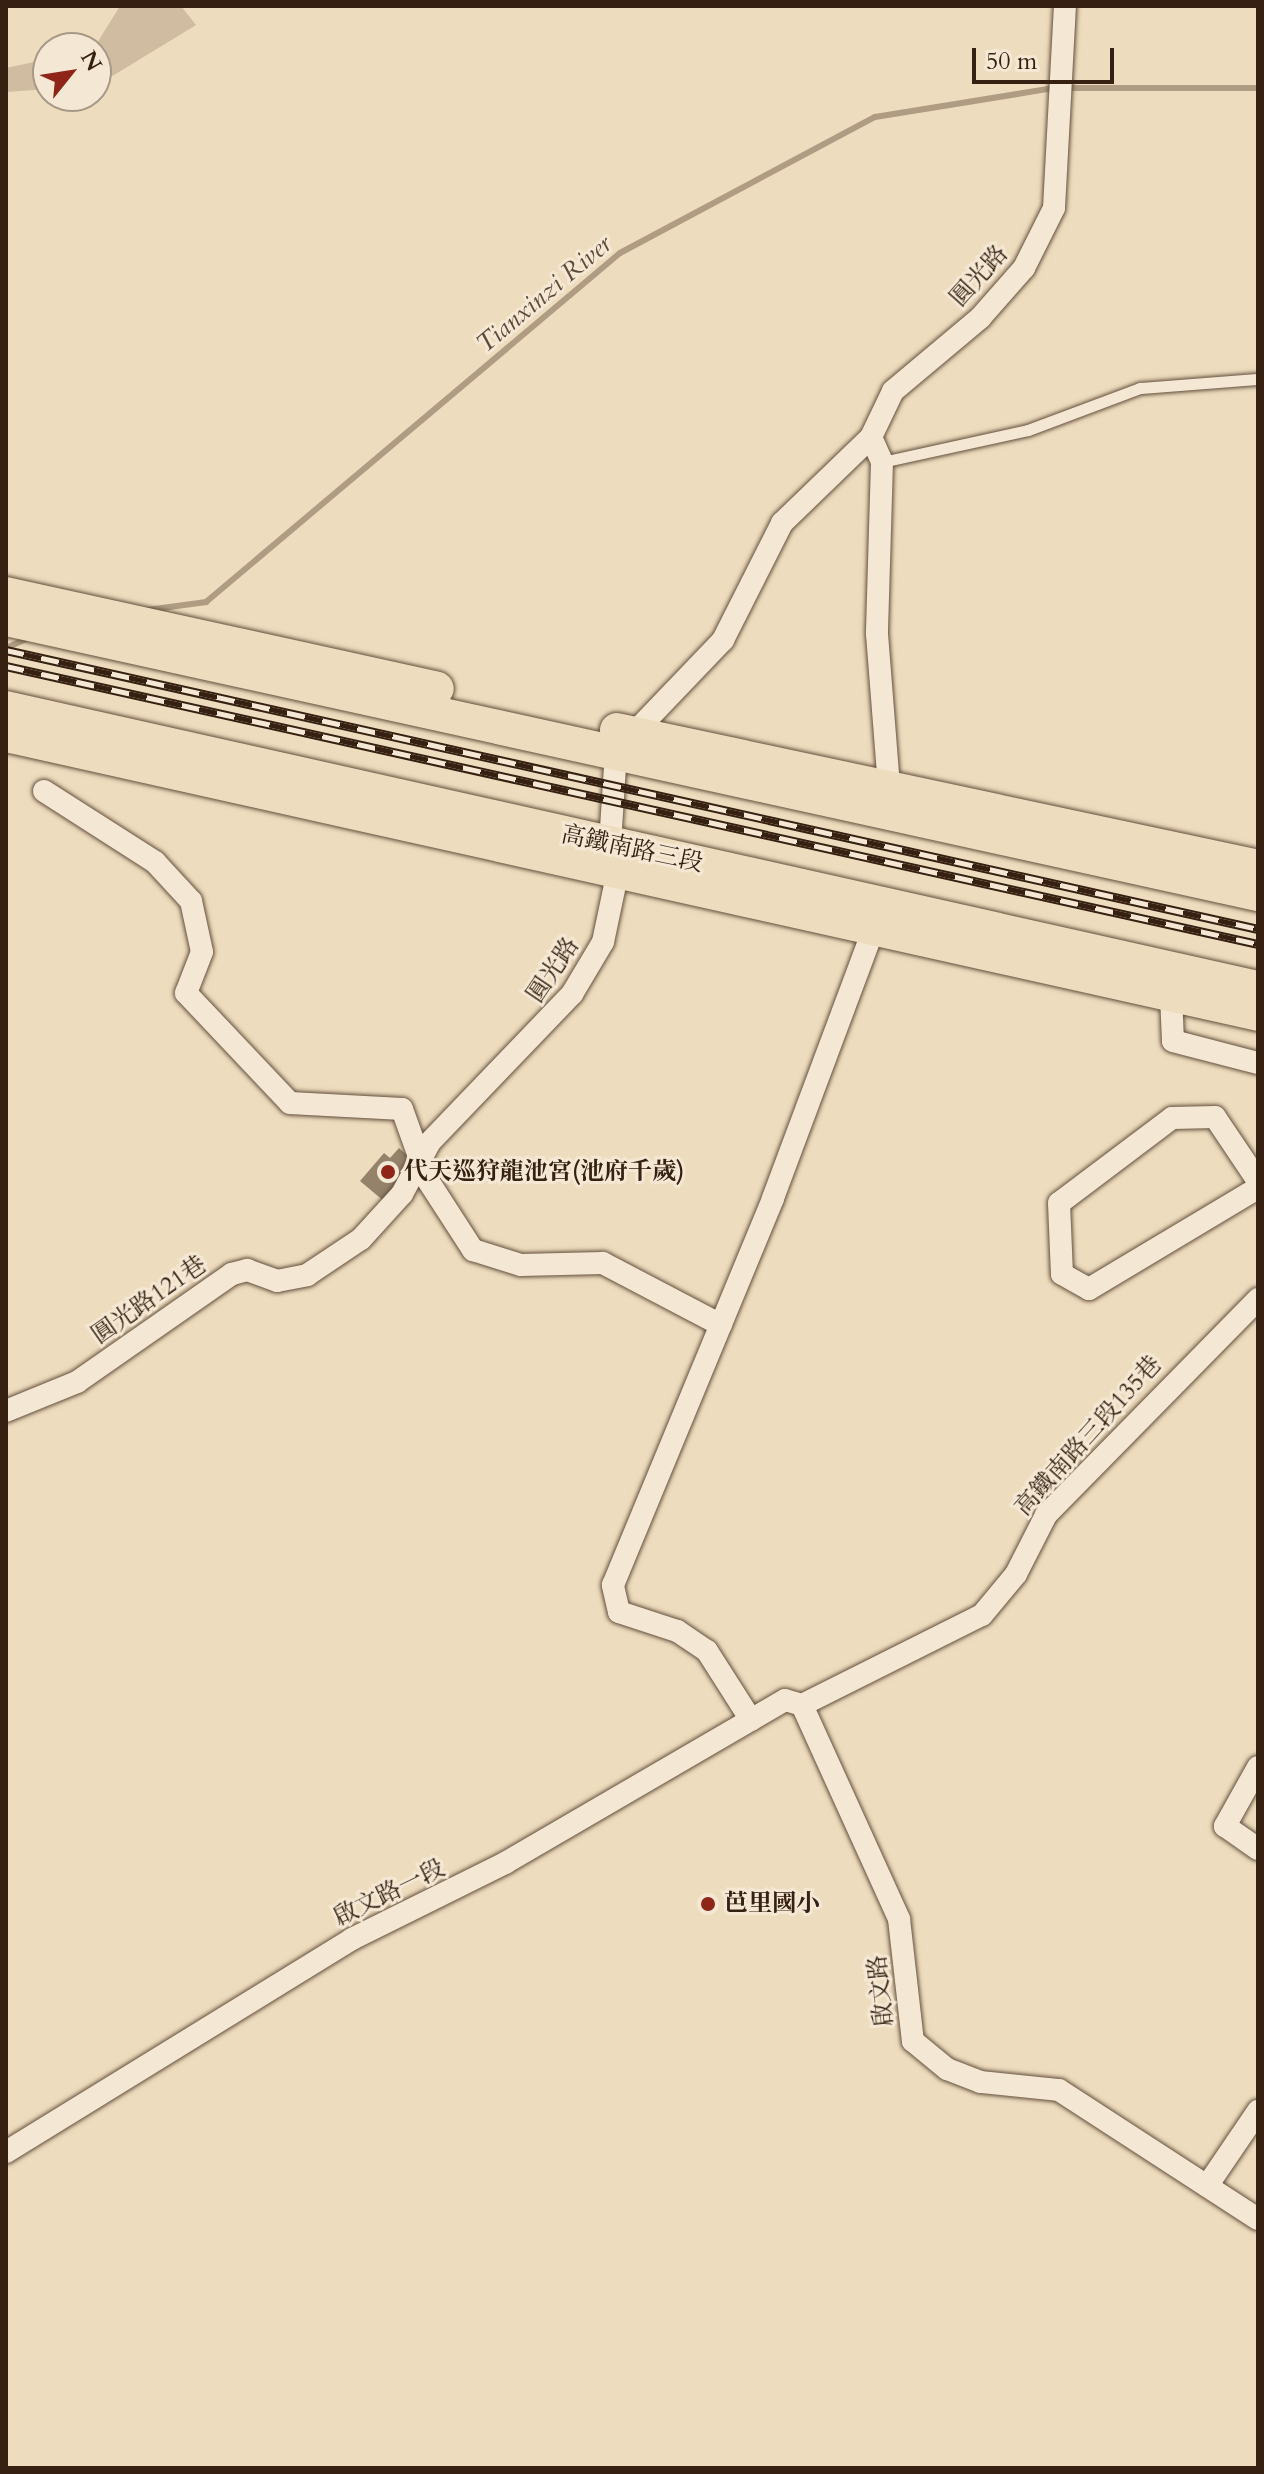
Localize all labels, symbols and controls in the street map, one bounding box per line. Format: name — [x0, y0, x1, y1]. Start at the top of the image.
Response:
north arrow — [32, 32, 112, 112]
scale bar — [976, 32, 1118, 82]
text: N — [73, 45, 109, 77]
text: 50 m — [986, 45, 1037, 78]
water label: Tianxinzi River — [470, 228, 618, 360]
street label: 圓光路 — [944, 240, 1014, 312]
street label: 高鐵南路三段 — [559, 820, 705, 878]
street label: 圓光路 — [521, 932, 585, 1008]
place label: 代天巡狩龍池宮(池府千歲) — [404, 1158, 684, 1186]
marker: 代天巡狩龍池宮(池府千歲) — [379, 1163, 397, 1181]
street label: 圓光路121巷 — [86, 1250, 212, 1350]
street label: 高鐵南路三段135巷 — [1009, 1350, 1167, 1522]
street label: 啟文路一段 — [329, 1854, 449, 1932]
place label: 芭里國小 — [724, 1890, 820, 1918]
marker: 芭里國小 — [699, 1895, 717, 1913]
street label: 啟文路 — [863, 1954, 899, 2028]

